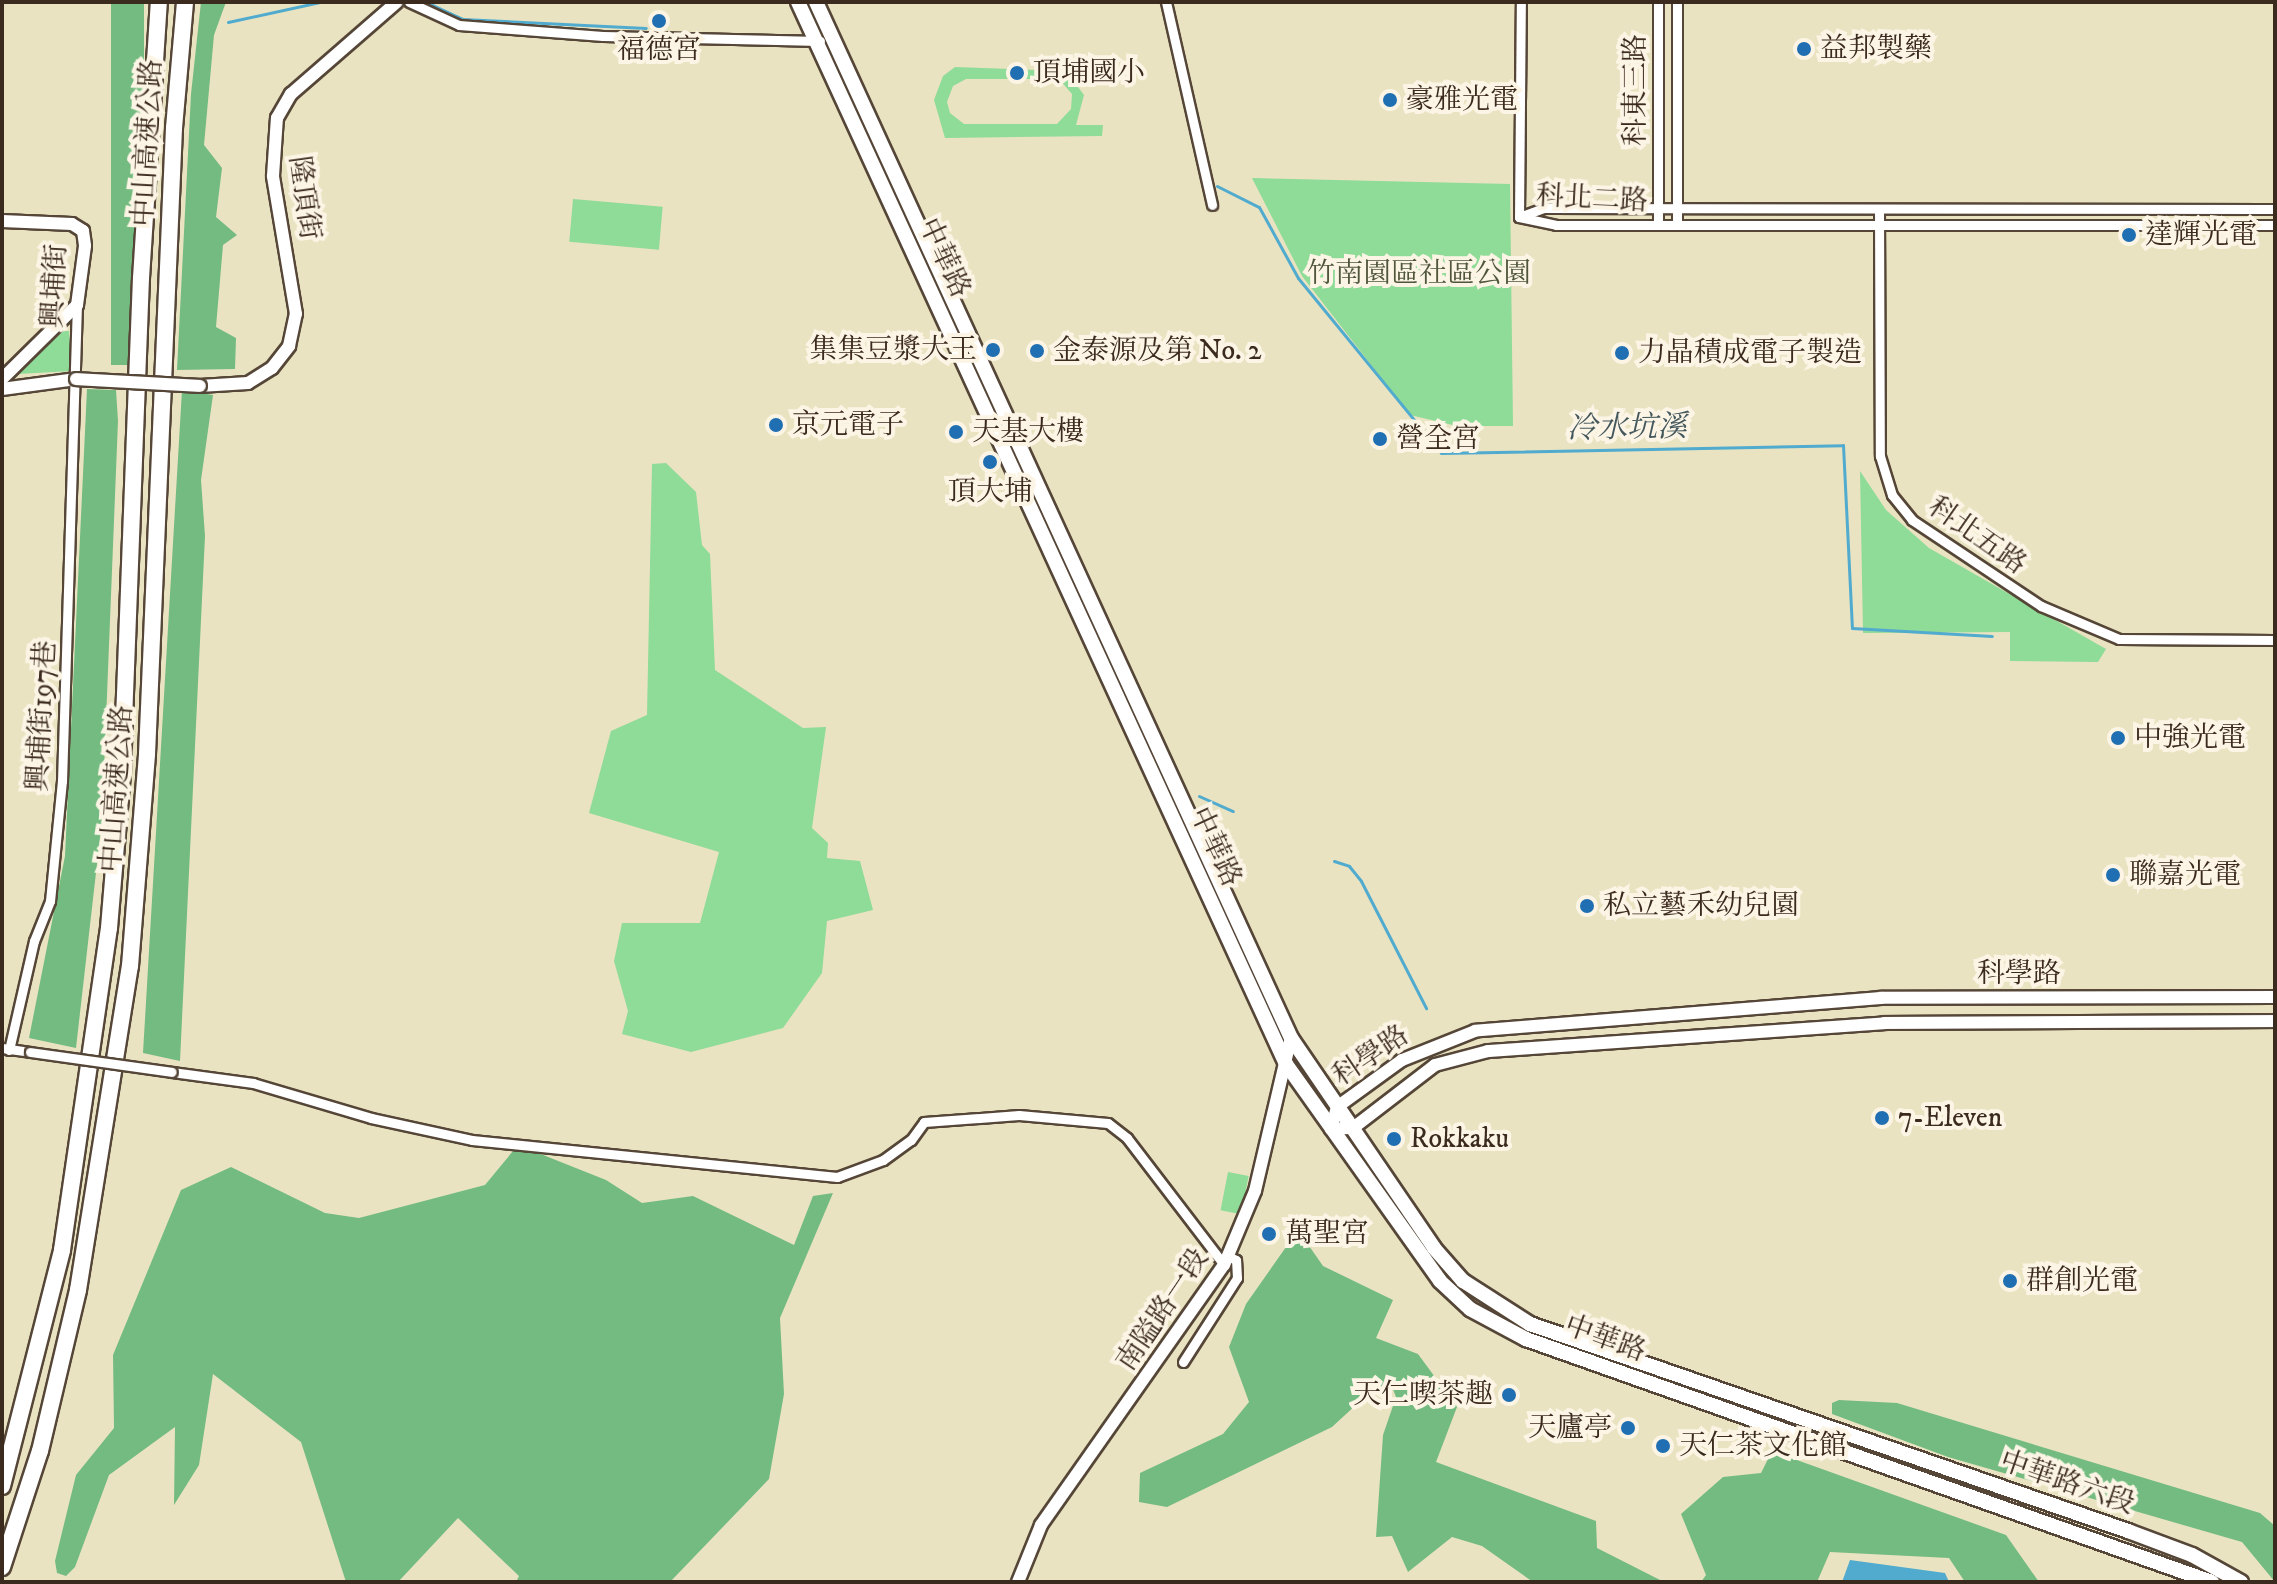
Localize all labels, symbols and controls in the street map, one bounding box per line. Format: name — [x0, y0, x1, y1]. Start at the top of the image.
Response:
marker: 福德宮 — [650, 12, 668, 30]
place label: 益邦製藥 — [1820, 32, 1932, 66]
place label: 福德宮 — [617, 33, 701, 67]
street label: 科東三路 — [1619, 34, 1653, 146]
marker: 益邦製藥 — [1795, 40, 1813, 58]
place label: 頂埔國小 — [1033, 56, 1145, 90]
street label: 中山高速公路 — [127, 58, 169, 228]
marker: 頂埔國小 — [1008, 64, 1026, 82]
place label: 豪雅光電 — [1406, 83, 1518, 117]
marker: 豪雅光電 — [1381, 91, 1399, 109]
street label: 隆頂街 — [282, 154, 326, 242]
street label: 科北二路 — [1535, 179, 1649, 219]
street label: 中華路 — [911, 213, 977, 303]
place label: 達輝光電 — [2145, 218, 2257, 252]
marker: 達輝光電 — [2120, 226, 2138, 244]
street label: 興埔街 — [36, 243, 74, 329]
park label: 竹南園區社區公園 — [1307, 257, 1531, 291]
place label: 集集豆漿大王 — [809, 333, 977, 367]
place label: 金泰源及第 No. 2 — [1053, 334, 1261, 368]
place label: 力晶積成電子製造 — [1638, 336, 1862, 370]
marker: 集集豆漿大王 — [984, 341, 1002, 359]
marker: 金泰源及第 No. 2 — [1028, 342, 1046, 360]
marker: 力晶積成電子製造 — [1613, 344, 1631, 362]
place label: 京元電子 — [792, 408, 904, 442]
water label: 冷水坑溪 — [1567, 410, 1687, 448]
place label: 天基大樓 — [972, 415, 1084, 449]
marker: 京元電子 — [767, 416, 785, 434]
place label: 營全宮 — [1396, 422, 1480, 456]
marker: 天基大樓 — [947, 423, 965, 441]
marker: 營全宮 — [1371, 430, 1389, 448]
marker: 頂大埔 — [981, 453, 999, 471]
place label: 頂大埔 — [948, 475, 1032, 509]
street label: 科北五路 — [1921, 490, 2033, 582]
street label: 興埔街197巷 — [21, 640, 63, 792]
street label: 中山高速公路 — [94, 704, 140, 874]
place label: 中強光電 — [2134, 721, 2246, 755]
marker: 中強光電 — [2109, 729, 2127, 747]
street label: 中華路 — [1182, 802, 1248, 892]
place label: 聯嘉光電 — [2129, 858, 2241, 892]
marker: 聯嘉光電 — [2104, 866, 2122, 884]
place label: 私立藝禾幼兒園 — [1603, 889, 1799, 923]
marker: 私立藝禾幼兒園 — [1578, 897, 1596, 915]
street label: 科學路 — [1977, 957, 2061, 991]
street label: 科學路 — [1327, 1019, 1415, 1093]
place label: 7-Eleven — [1898, 1101, 2002, 1135]
marker: 7-Eleven — [1873, 1109, 1891, 1127]
place label: Rokkaku — [1410, 1122, 1509, 1156]
marker: Rokkaku — [1385, 1130, 1403, 1148]
place label: 萬聖宮 — [1285, 1217, 1369, 1251]
marker: 萬聖宮 — [1260, 1225, 1278, 1243]
street label: 南隘路一段 — [1110, 1243, 1216, 1377]
place label: 群創光電 — [2026, 1264, 2138, 1298]
marker: 群創光電 — [2001, 1272, 2019, 1290]
street label: 中華路 — [1560, 1309, 1650, 1369]
place label: 天仁喫茶趣 — [1353, 1378, 1493, 1412]
marker: 天仁喫茶趣 — [1500, 1386, 1518, 1404]
place label: 天廬亭 — [1528, 1411, 1612, 1445]
marker: 天廬亭 — [1619, 1419, 1637, 1437]
place label: 天仁茶文化館 — [1679, 1429, 1847, 1463]
marker: 天仁茶文化館 — [1654, 1437, 1672, 1455]
street label: 中華路六段 — [1995, 1444, 2139, 1522]

